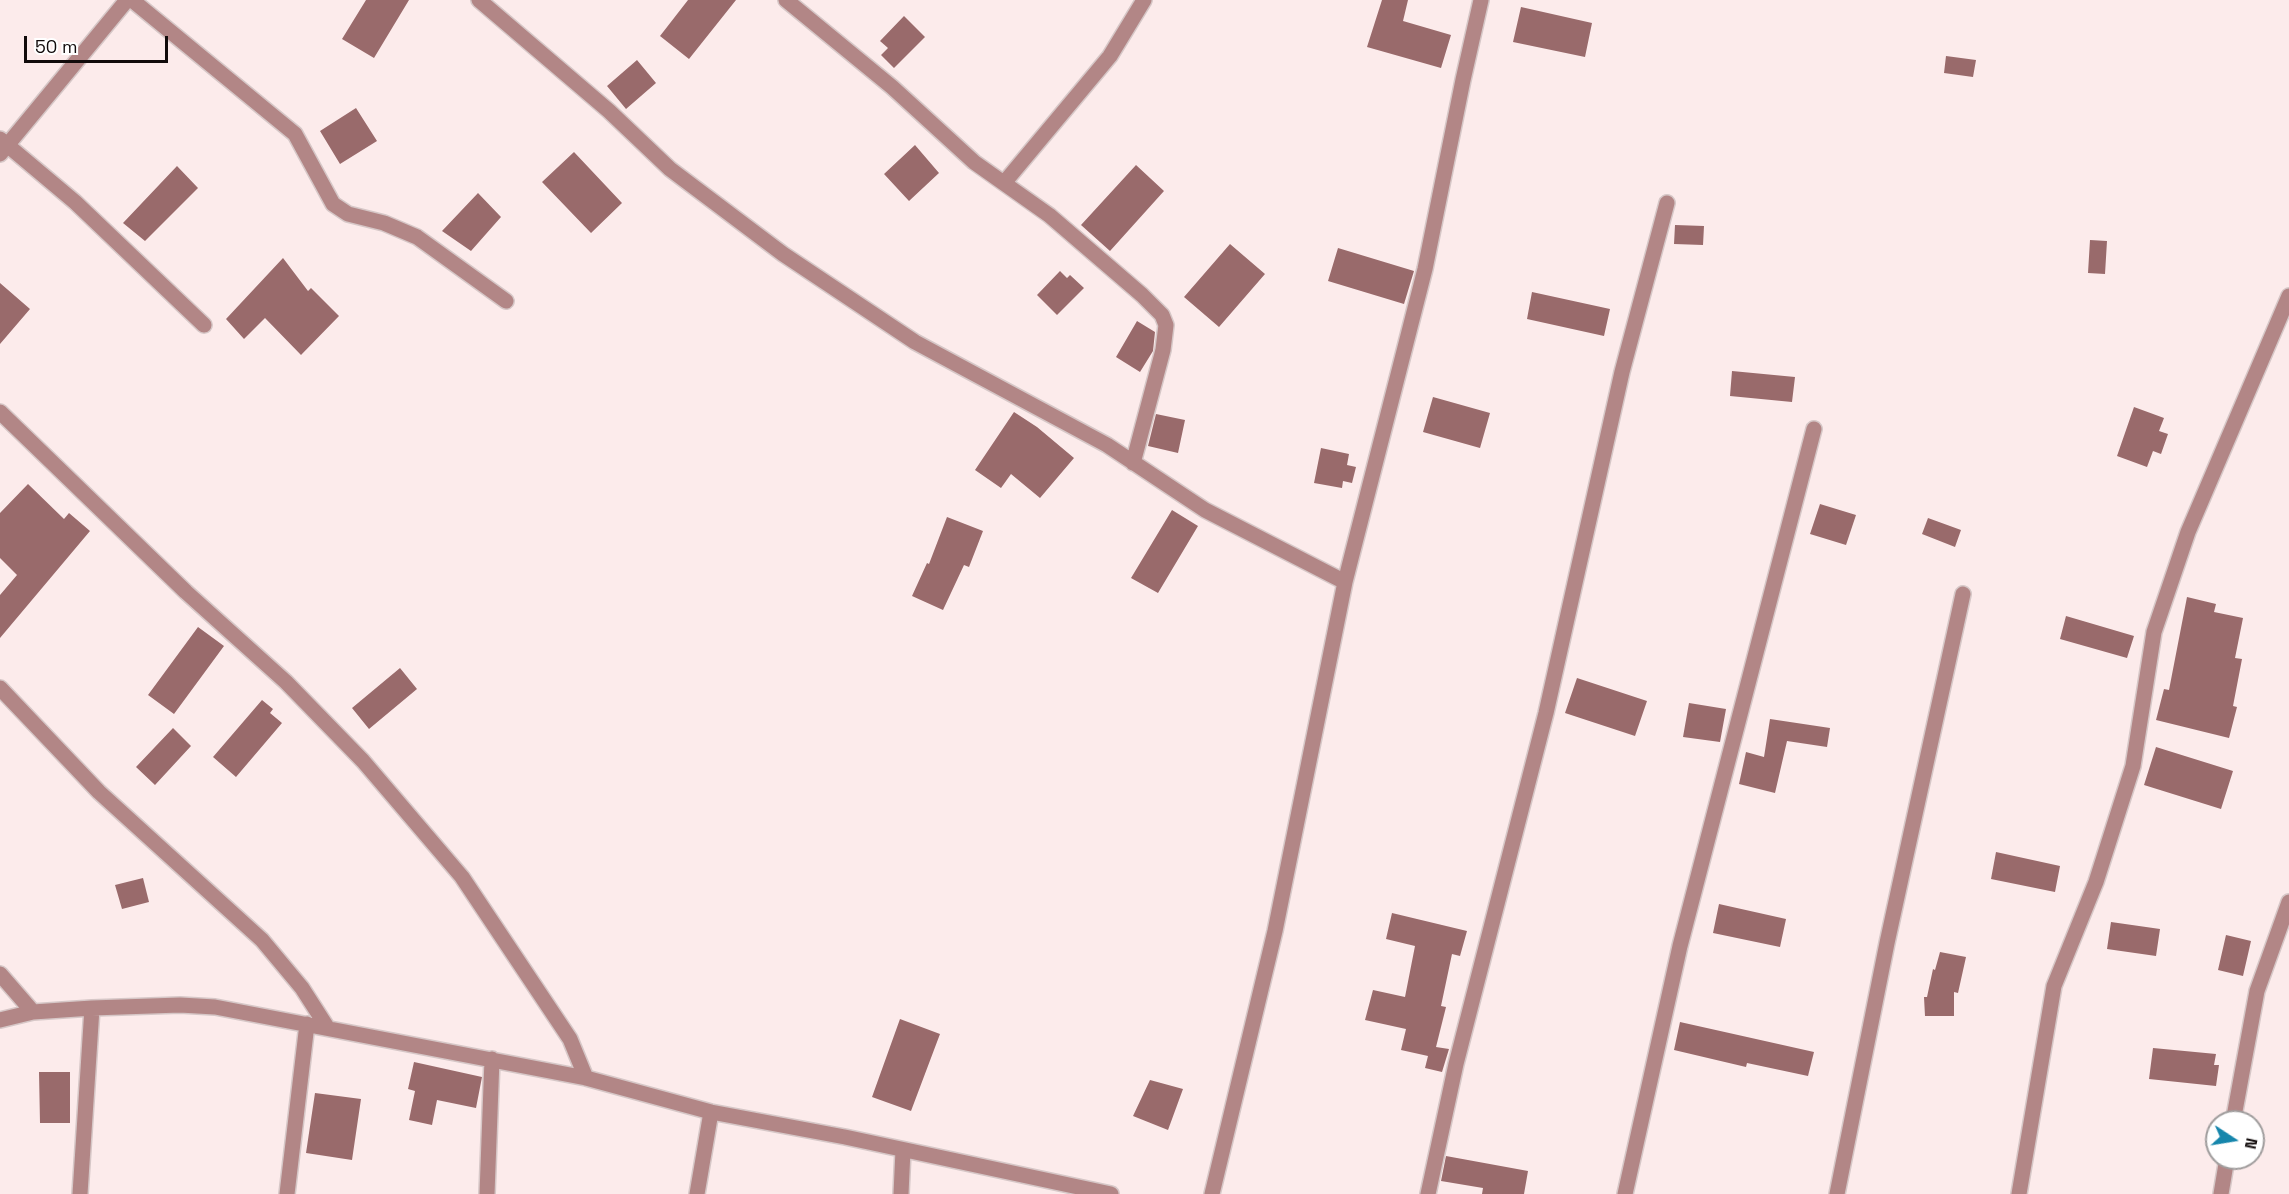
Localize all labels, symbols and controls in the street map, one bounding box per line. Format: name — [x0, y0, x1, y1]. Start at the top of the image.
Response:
scale bar — [27, 24, 171, 62]
text: 50 m — [35, 35, 77, 58]
north arrow — [2205, 1110, 2265, 1170]
text: N — [2240, 1136, 2263, 1151]

